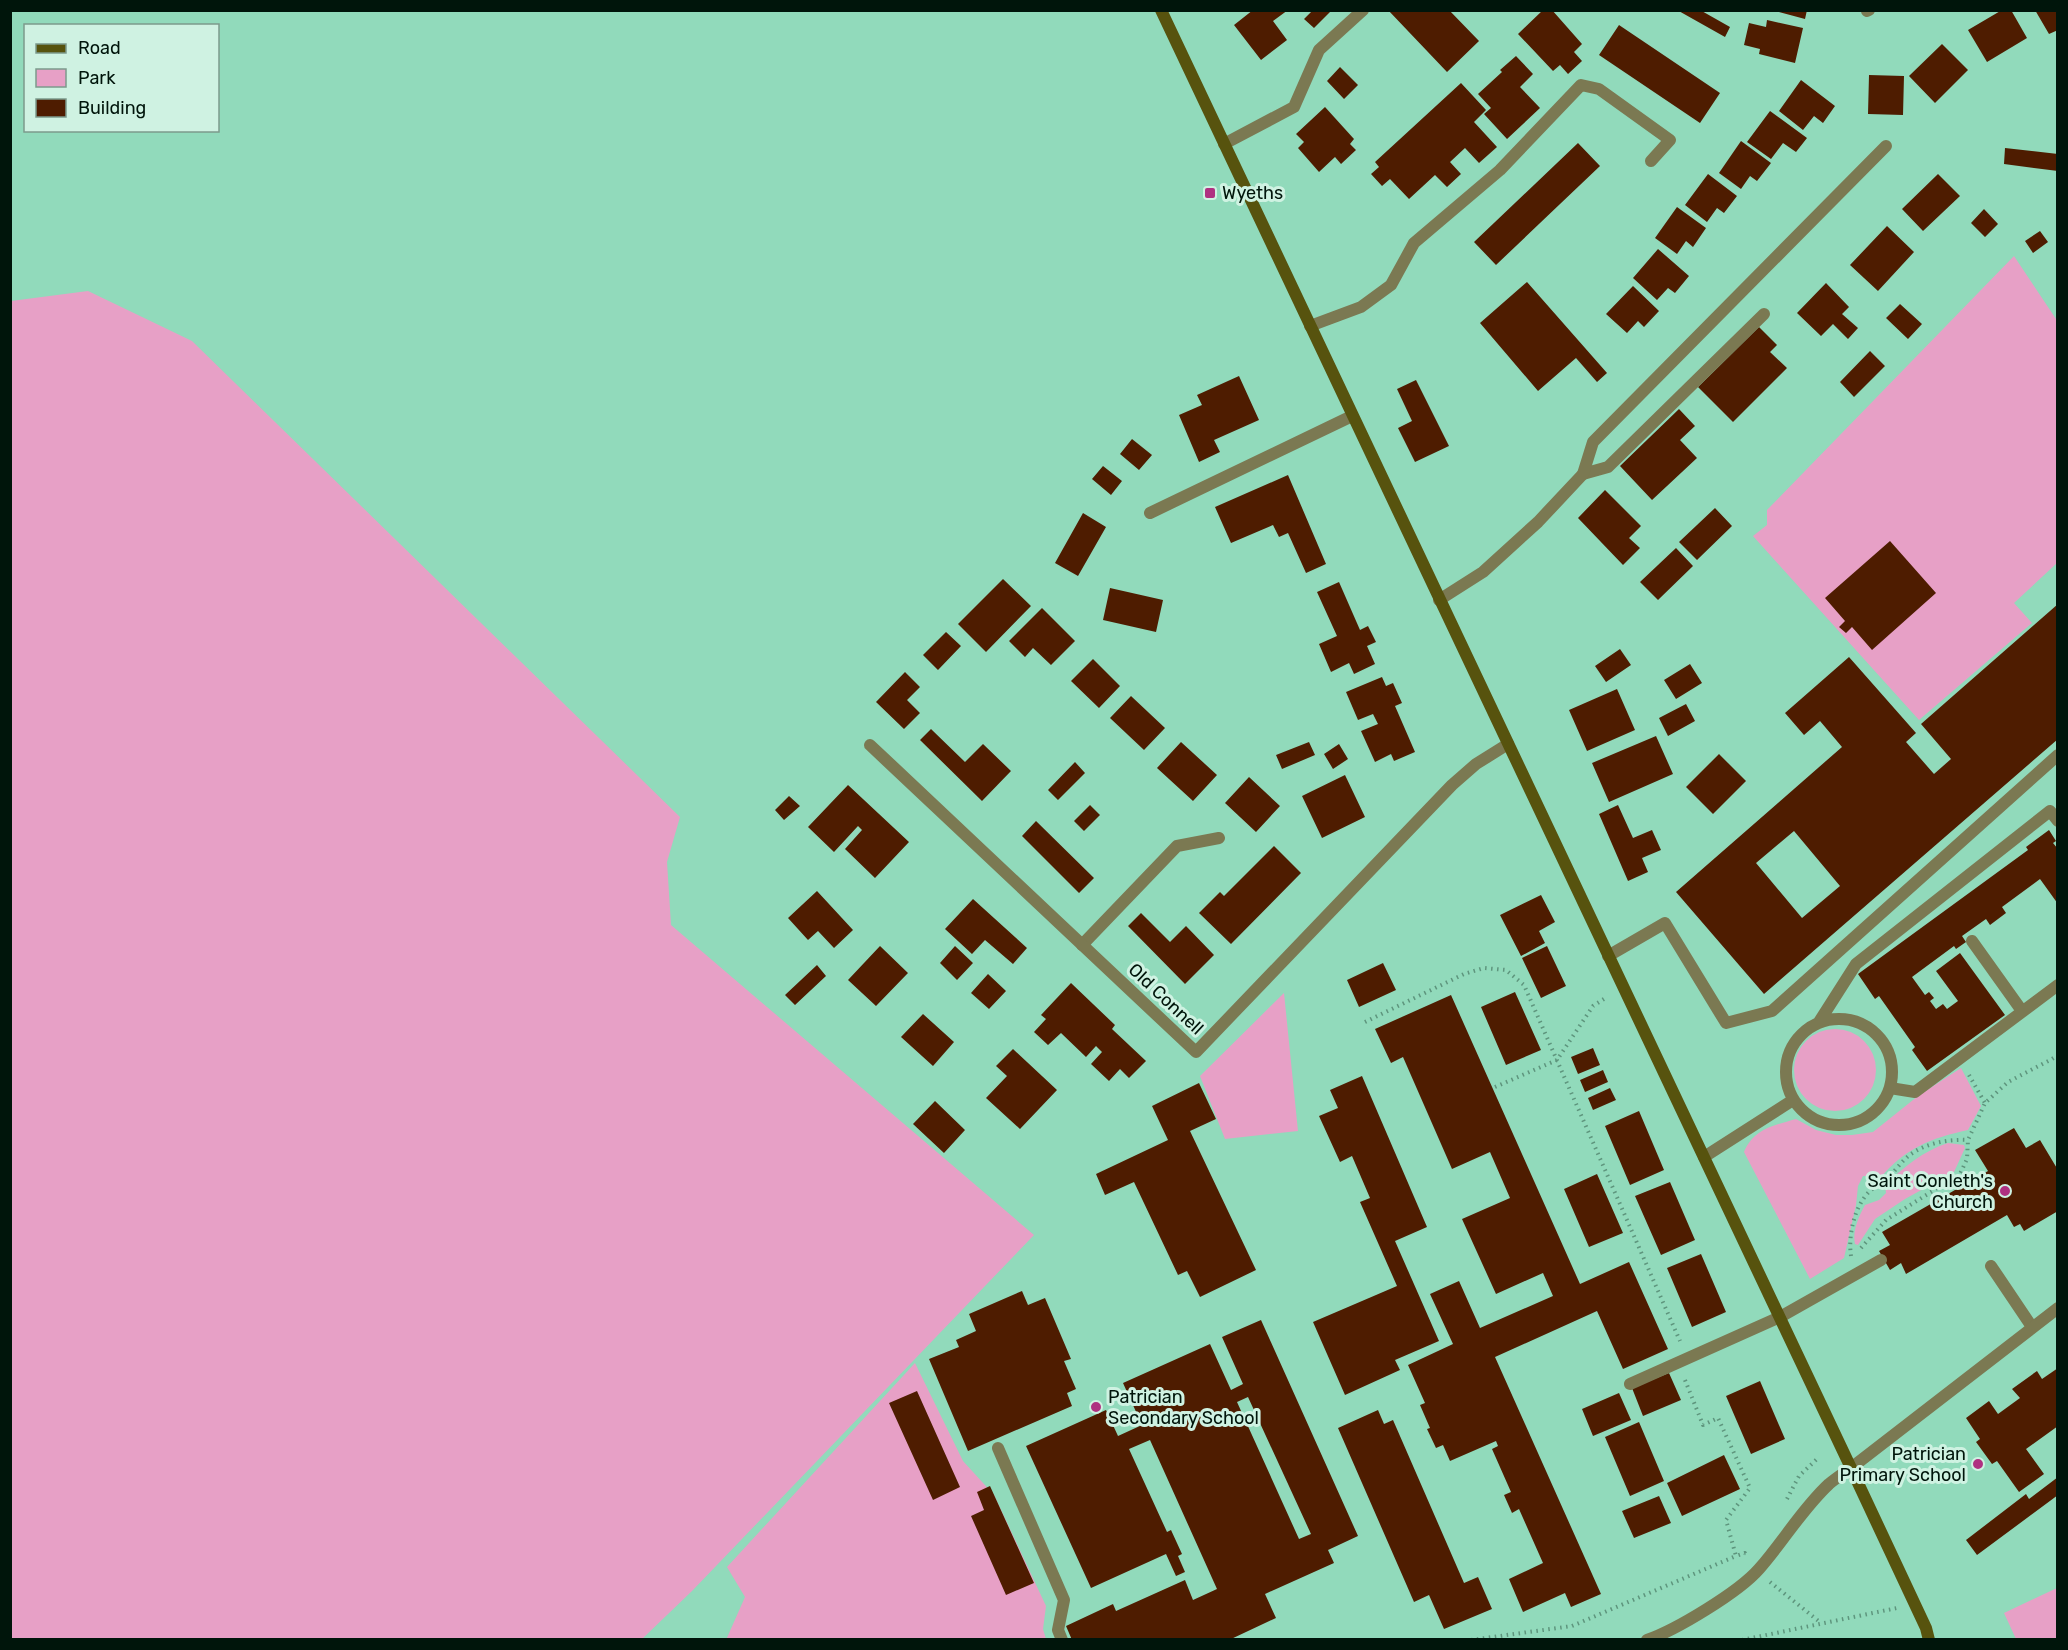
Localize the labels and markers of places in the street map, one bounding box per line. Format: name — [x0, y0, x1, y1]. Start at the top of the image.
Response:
place label: Wyeths — [1222, 182, 1283, 204]
marker: Wyeths — [1203, 186, 1217, 200]
place label: Saint Conleth's Church — [1867, 1170, 1993, 1213]
marker: Saint Conleth's Church — [1998, 1184, 2012, 1198]
place label: Patrician Secondary School — [1108, 1386, 1259, 1429]
marker: Patrician Secondary School — [1089, 1400, 1103, 1414]
place label: Patrician Primary School — [1839, 1443, 1966, 1486]
marker: Patrician Primary School — [1971, 1457, 1985, 1471]

